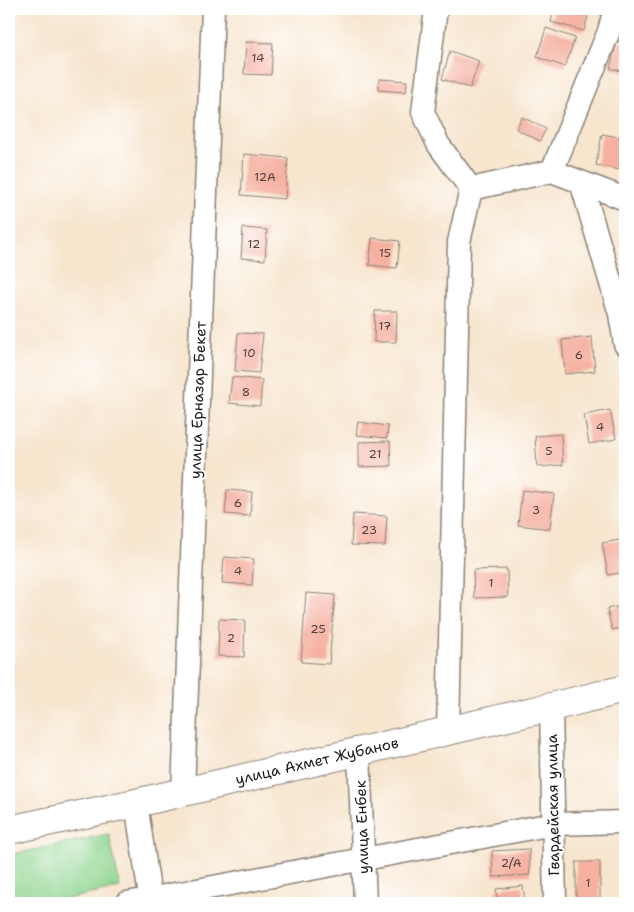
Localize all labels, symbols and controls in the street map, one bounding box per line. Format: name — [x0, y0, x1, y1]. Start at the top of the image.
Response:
house number: 14 — [252, 50, 264, 66]
house number: 12А — [254, 169, 276, 185]
house number: 12 — [248, 236, 260, 252]
house number: 15 — [379, 245, 391, 261]
house number: 17 — [379, 318, 391, 334]
street label: улица Ерназар Бекет — [185, 321, 211, 479]
house number: 10 — [242, 345, 256, 361]
house number: 6 — [575, 347, 583, 363]
house number: 8 — [242, 384, 250, 400]
house number: 4 — [596, 419, 604, 435]
house number: 5 — [545, 443, 553, 459]
house number: 21 — [369, 446, 381, 462]
house number: 6 — [234, 495, 242, 511]
house number: 3 — [532, 502, 540, 518]
house number: 23 — [361, 522, 377, 538]
house number: 4 — [234, 563, 242, 579]
house number: 1 — [488, 575, 494, 591]
house number: 25 — [310, 621, 326, 637]
house number: 2 — [227, 630, 235, 646]
street label: улица Ахмет Жубанов — [233, 732, 401, 790]
street label: Гвардейская улица — [542, 733, 564, 876]
street label: улица Енбек — [350, 780, 374, 874]
house number: 2/А — [501, 855, 522, 871]
house number: 1 — [585, 875, 591, 891]

